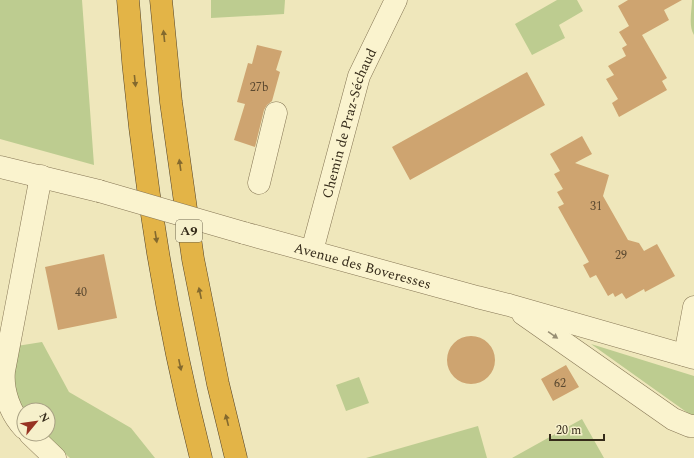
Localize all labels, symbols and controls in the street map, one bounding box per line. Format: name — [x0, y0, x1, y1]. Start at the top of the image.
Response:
one-way arrow — [161, 30, 168, 42]
street label: Chemin de Praz-Séchaud — [316, 44, 382, 201]
one-way arrow — [132, 75, 138, 87]
house number: 27b — [250, 78, 269, 97]
one-way arrow — [177, 159, 183, 171]
house number: 31 — [590, 197, 602, 216]
road number: A9 — [176, 220, 202, 242]
one-way arrow — [153, 231, 159, 243]
street label: Avenue des Boveresses — [292, 237, 434, 294]
house number: 29 — [615, 246, 627, 265]
house number: 40 — [75, 283, 87, 302]
one-way arrow — [196, 287, 202, 299]
one-way arrow — [547, 331, 558, 339]
one-way arrow — [177, 359, 183, 371]
house number: 62 — [554, 374, 566, 393]
north arrow — [16, 402, 56, 442]
text: N — [35, 409, 54, 425]
one-way arrow — [224, 414, 230, 426]
scale bar — [550, 416, 604, 442]
text: 20 m — [556, 421, 581, 440]

